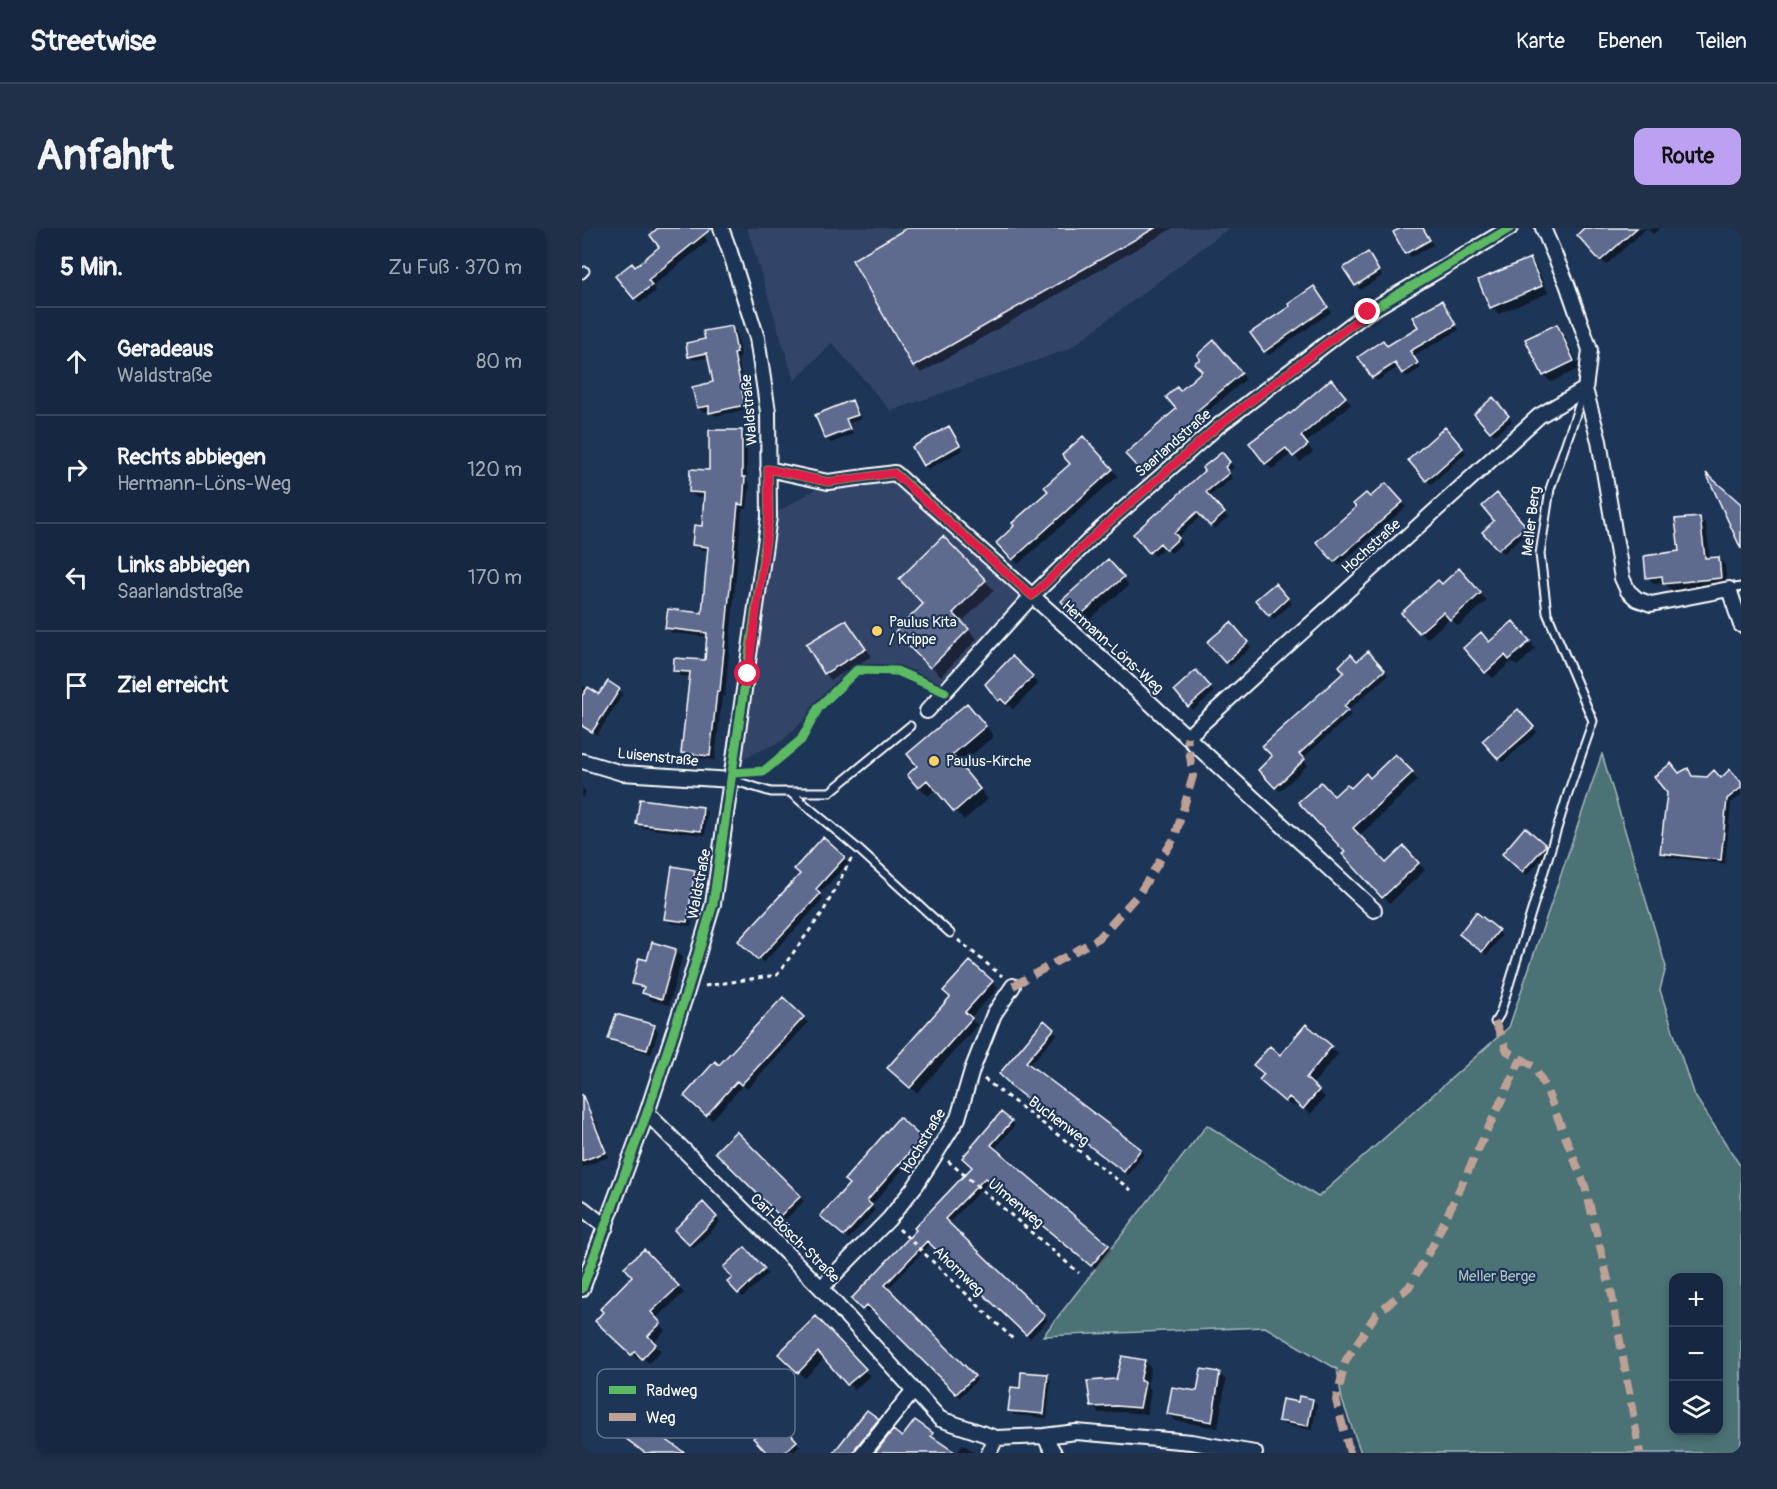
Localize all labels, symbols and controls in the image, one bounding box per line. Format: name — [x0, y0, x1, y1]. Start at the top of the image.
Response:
text: Streetwise — [30, 24, 156, 59]
text: Karte — [1516, 28, 1565, 55]
text: Ebenen — [1598, 28, 1663, 55]
text: Teilen — [1696, 28, 1747, 55]
button: Route — [1634, 128, 1741, 185]
text: Anfahrt — [36, 130, 174, 182]
text: 5 Min. — [60, 251, 123, 283]
text: Zu Fuß · 370 m — [388, 255, 522, 280]
route end — [1354, 298, 1380, 324]
text: Geradeaus — [117, 335, 213, 363]
icon: ahead — [60, 345, 93, 378]
text: 80 m — [476, 349, 522, 374]
text: Waldstraße — [117, 363, 212, 388]
street label: Waldstraße — [737, 373, 762, 446]
street label: Saarlandstraße — [1131, 405, 1216, 482]
text: Rechts abbiegen — [117, 443, 266, 471]
icon: right — [60, 453, 93, 486]
text: 120 m — [467, 457, 522, 482]
text: Hermann-Löns-Weg — [117, 471, 291, 496]
street label: Meller Berg — [1518, 485, 1545, 557]
street label: Hochstraße — [1338, 515, 1405, 578]
text: Links abbiegen — [117, 551, 250, 579]
icon: left — [60, 561, 93, 594]
text: 170 m — [468, 565, 522, 590]
text: Saarlandstraße — [117, 579, 243, 604]
street label: Hermann-Löns-Weg — [1058, 597, 1168, 698]
place label: Paulus Kita / Krippe — [889, 613, 957, 649]
marker: Paulus Kita / Krippe — [870, 624, 884, 638]
route start — [734, 660, 760, 686]
icon: arrive — [60, 669, 93, 702]
text: Ziel erreicht — [117, 671, 228, 699]
street label: Luisenstraße — [617, 744, 700, 771]
place label: Paulus-Kirche — [946, 752, 1032, 771]
marker: Paulus-Kirche — [927, 754, 941, 768]
street label: Waldstraße — [683, 847, 716, 921]
street label: Buchenweg — [1024, 1092, 1093, 1150]
street label: Hochstraße — [897, 1105, 951, 1177]
street label: Ulmenweg — [984, 1174, 1048, 1232]
street label: Carl-Bösch-Straße — [746, 1190, 844, 1287]
street label: Ahornweg — [929, 1242, 988, 1300]
park label: Meller Berge — [1458, 1267, 1536, 1286]
map controls — [1669, 1273, 1723, 1435]
button: + — [1669, 1273, 1723, 1327]
button: − — [1669, 1327, 1723, 1381]
legend — [597, 1369, 795, 1438]
text: Radweg — [646, 1381, 697, 1401]
button: layers — [1669, 1381, 1723, 1435]
text: Weg — [646, 1408, 676, 1428]

